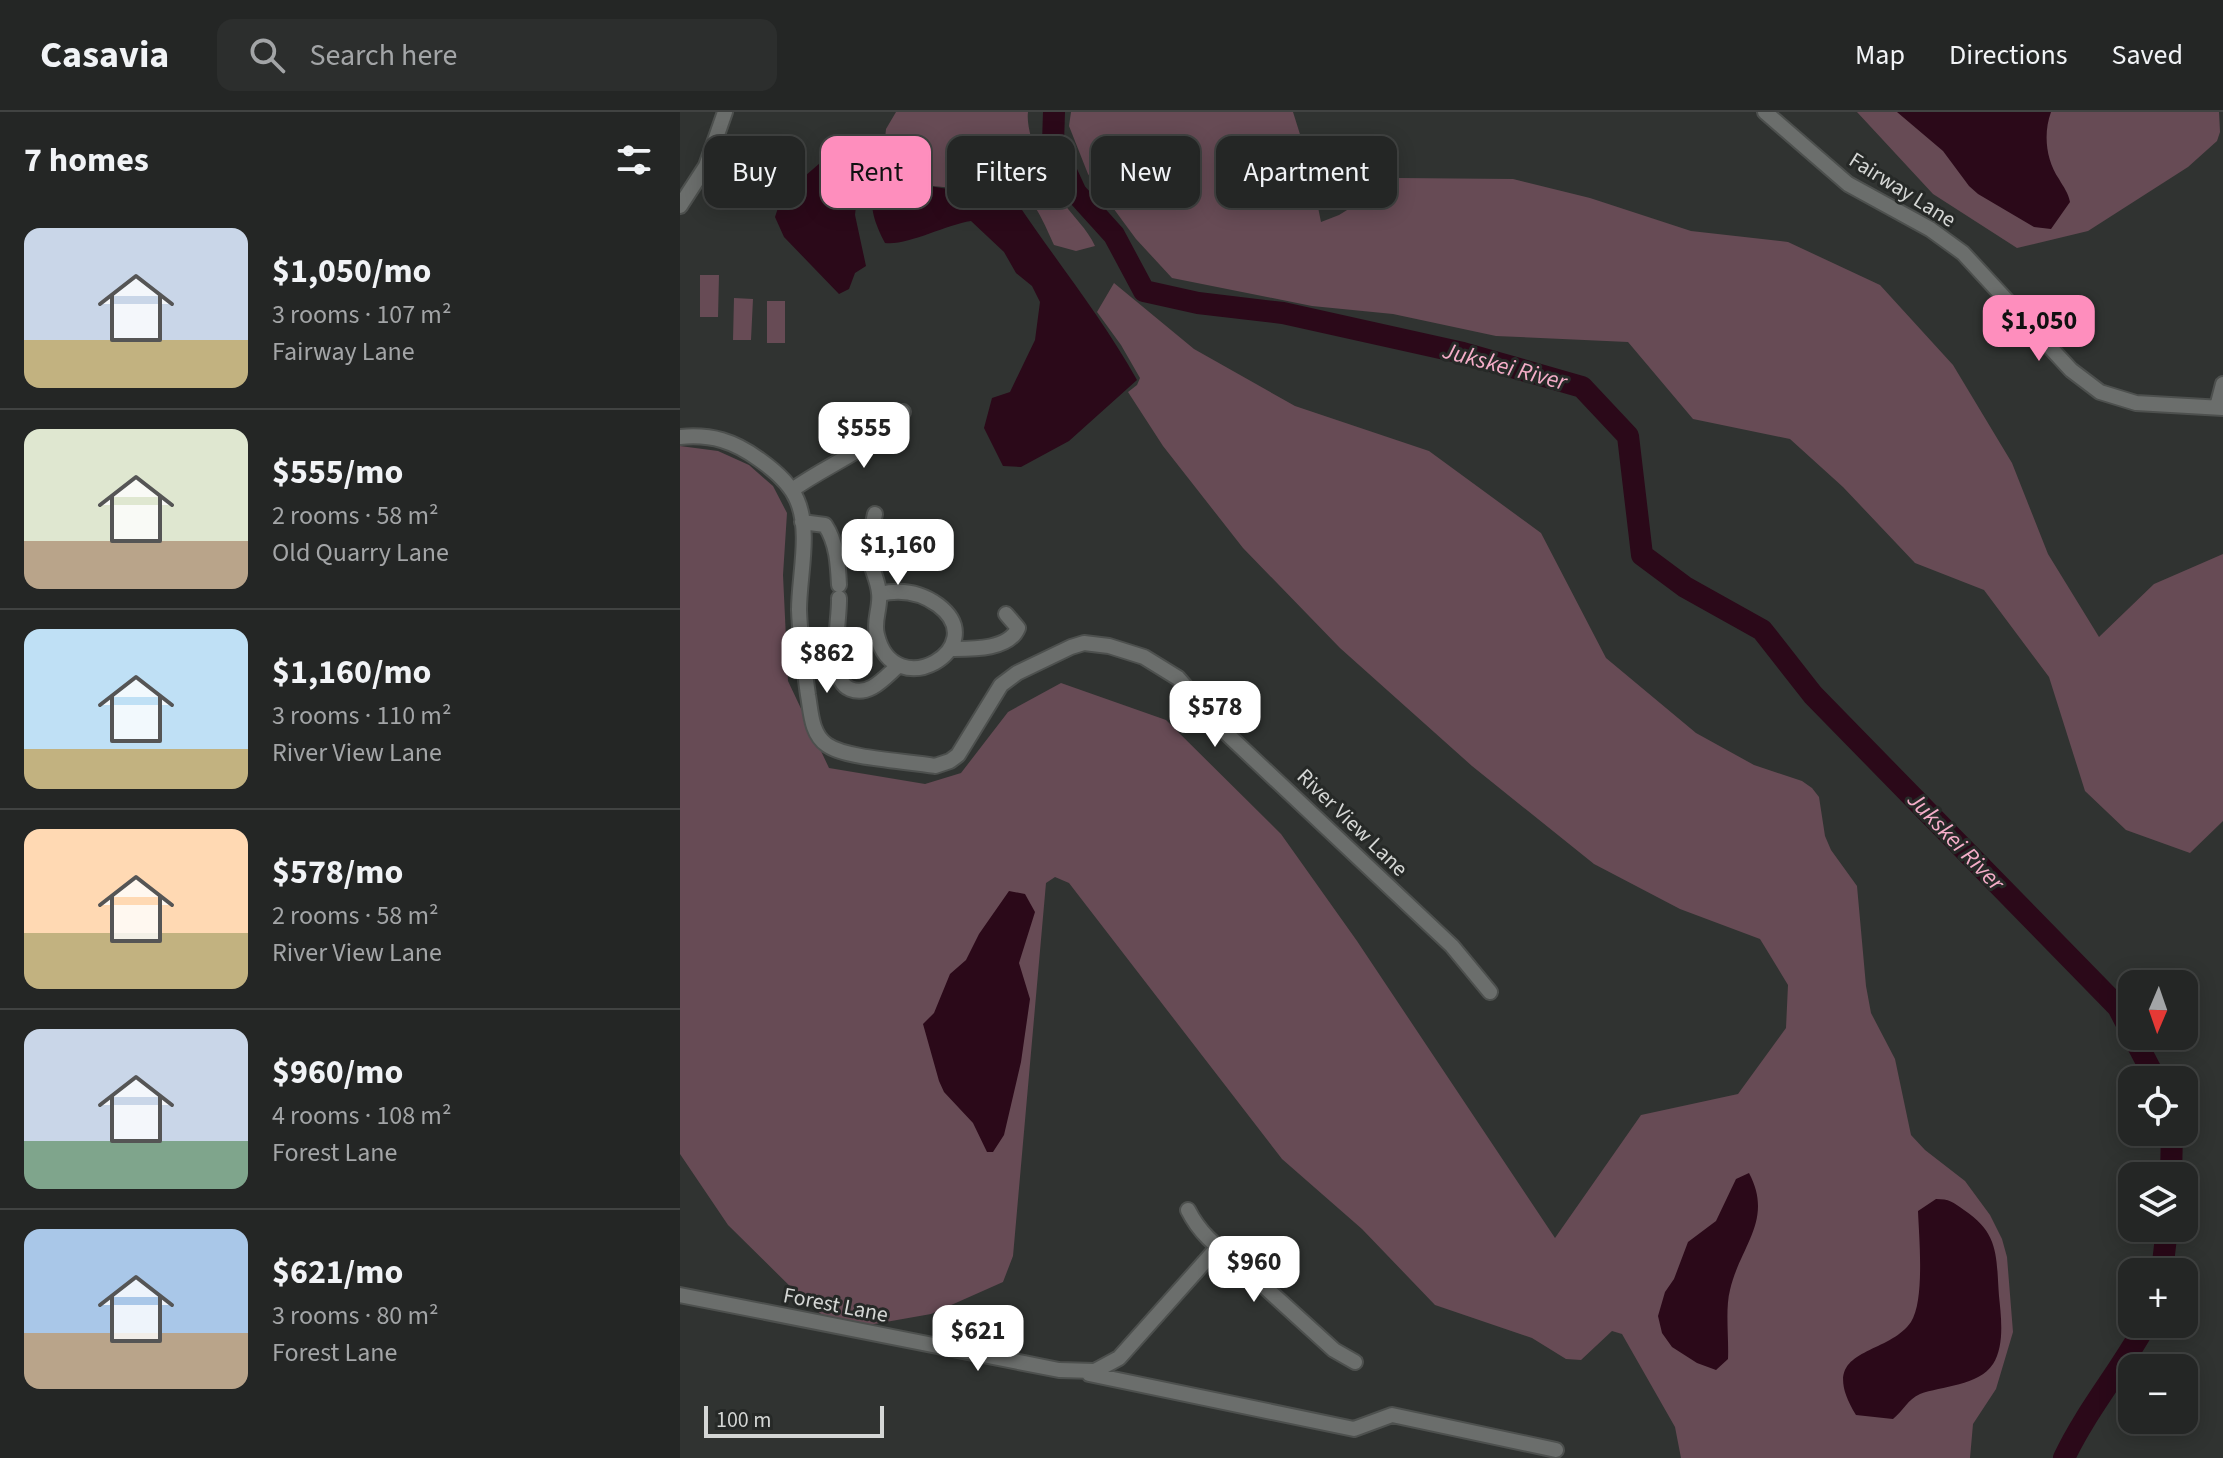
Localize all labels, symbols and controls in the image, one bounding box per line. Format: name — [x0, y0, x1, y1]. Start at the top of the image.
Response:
search box — [217, 19, 777, 91]
text: Casavia — [40, 28, 169, 82]
icon: search — [245, 33, 289, 77]
text: Search here — [309, 34, 457, 77]
text: Map — [1855, 35, 1905, 75]
text: Directions — [1949, 35, 2068, 75]
text: Saved — [2112, 35, 2183, 75]
text: 7 homes — [24, 136, 149, 185]
chip: Buy — [704, 136, 805, 208]
chip: Rent — [821, 136, 931, 208]
chip: Filters — [947, 136, 1075, 208]
chip: New — [1091, 136, 1200, 208]
chip: Apartment — [1216, 136, 1397, 208]
icon: filters — [612, 138, 656, 182]
street label: Fairway Lane — [1843, 144, 1962, 235]
text: $1,050/mo — [272, 247, 432, 296]
icon: home — [88, 260, 184, 356]
pin: $1,050 — [1974, 295, 2104, 363]
text: 3 rooms · 107 m² — [272, 296, 451, 333]
text: $1,050 — [2001, 302, 2077, 339]
text: Fairway Lane — [272, 333, 415, 370]
water label: Jukskei River — [1438, 333, 1572, 400]
pin: $555 — [817, 402, 911, 470]
text: $555 — [837, 409, 891, 446]
text: $555/mo — [272, 448, 403, 497]
icon: home — [88, 461, 184, 557]
text: 2 rooms · 58 m² — [272, 497, 439, 534]
pin: $1,160 — [833, 519, 963, 587]
text: $1,160 — [860, 526, 936, 563]
text: Old Quarry Lane — [272, 534, 449, 571]
pin: $862 — [780, 627, 874, 695]
text: $862 — [800, 634, 854, 671]
text: $1,160/mo — [272, 648, 432, 697]
icon: home — [88, 661, 184, 757]
pin: $578 — [1168, 681, 1262, 749]
text: $578 — [1188, 688, 1242, 725]
text: 3 rooms · 110 m² — [272, 697, 451, 734]
text: River View Lane — [272, 734, 442, 771]
street label: River View Lane — [1289, 761, 1415, 884]
water label: Jukskei River — [1898, 783, 2014, 900]
text: $578/mo — [272, 848, 403, 897]
icon: home — [88, 861, 184, 957]
text: 2 rooms · 58 m² — [272, 897, 439, 934]
text: River View Lane — [272, 934, 442, 971]
north arrow — [2118, 970, 2198, 1050]
map controls — [2118, 970, 2198, 1434]
text: $960/mo — [272, 1048, 403, 1097]
icon: home — [88, 1061, 184, 1157]
button: locate — [2118, 1066, 2198, 1146]
text: 4 rooms · 108 m² — [272, 1097, 451, 1134]
text: Forest Lane — [272, 1134, 397, 1171]
button: layers — [2118, 1162, 2198, 1242]
pin: $960 — [1207, 1236, 1301, 1304]
text: $960 — [1227, 1243, 1281, 1280]
text: $621/mo — [272, 1248, 403, 1297]
button: + — [2118, 1258, 2198, 1338]
icon: home — [88, 1261, 184, 1357]
street label: Forest Lane — [781, 1279, 891, 1331]
text: 3 rooms · 80 m² — [272, 1297, 439, 1334]
pin: $621 — [931, 1305, 1025, 1373]
text: $621 — [951, 1312, 1005, 1349]
text: Forest Lane — [272, 1334, 397, 1371]
button: − — [2118, 1354, 2198, 1434]
scale bar — [704, 1402, 884, 1438]
text: 100 m — [716, 1404, 771, 1436]

